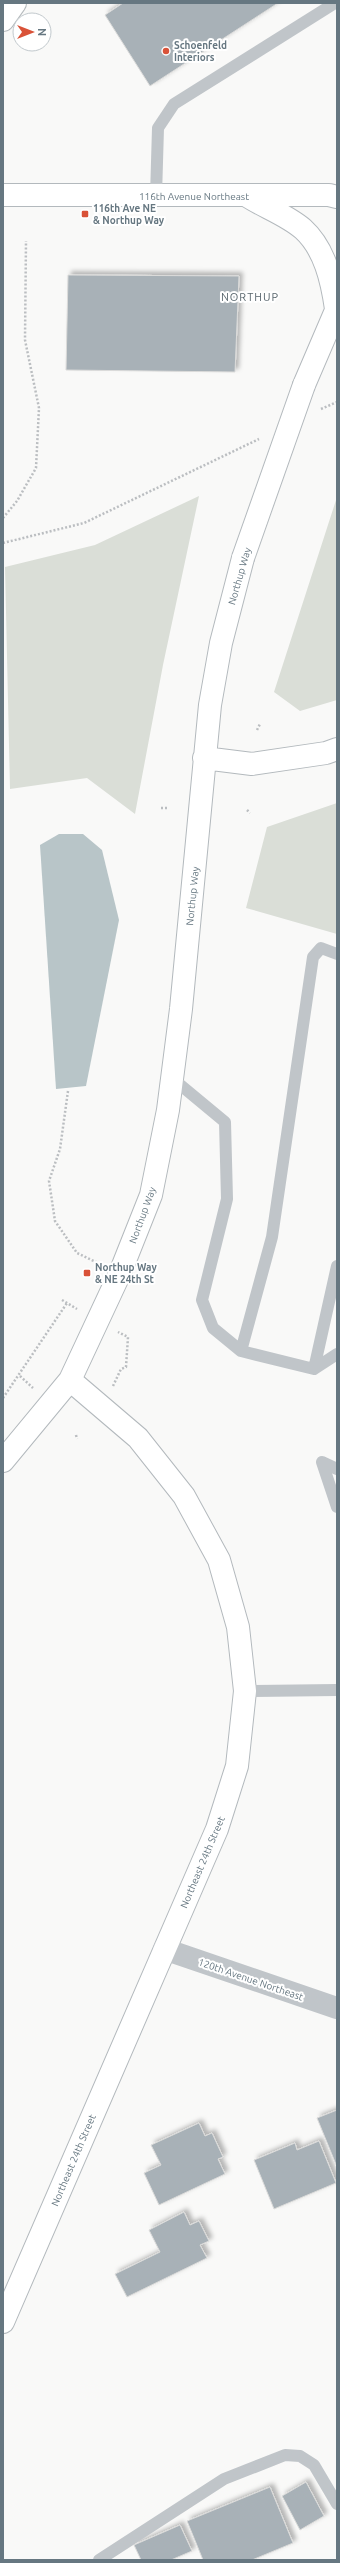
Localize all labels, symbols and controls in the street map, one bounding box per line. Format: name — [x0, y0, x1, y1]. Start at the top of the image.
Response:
north arrow — [12, 12, 52, 52]
text: N — [36, 28, 48, 36]
place label: Schoenfeld Interiors — [174, 40, 227, 63]
marker: Schoenfeld Interiors — [161, 46, 171, 56]
street label: 116th Avenue Northeast — [139, 191, 249, 202]
place label: 116th Ave NE & Northup Way — [93, 203, 165, 226]
marker: 116th Ave NE & Northup Way — [80, 209, 90, 219]
district label: NORTHUP — [221, 291, 279, 303]
street label: Northup Way — [226, 546, 253, 606]
street label: Northup Way — [184, 866, 201, 926]
street label: Northup Way — [127, 1185, 158, 1245]
place label: Northup Way & NE 24th St — [95, 1262, 157, 1285]
marker: Northup Way & NE 24th St — [82, 1268, 92, 1278]
street label: Northeast 24th Street — [178, 1815, 227, 1910]
street label: 120th Avenue Northeast — [197, 1956, 305, 2003]
street label: Northeast 24th Street — [49, 2113, 98, 2208]

